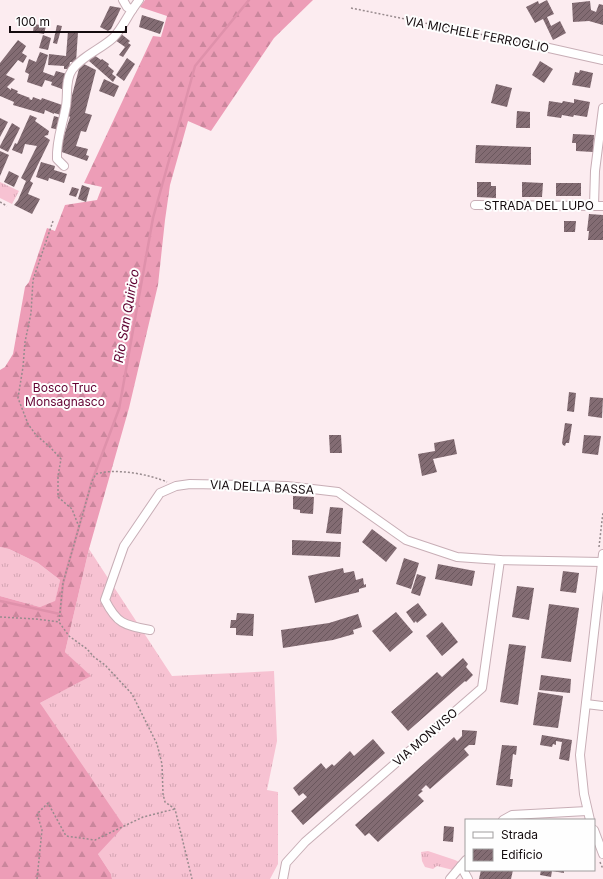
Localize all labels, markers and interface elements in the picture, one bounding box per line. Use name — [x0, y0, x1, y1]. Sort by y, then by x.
scale bar — [10, 8, 126, 34]
street label: VIA MICHELE FERROGLIO — [404, 13, 550, 55]
text: 100 m — [16, 14, 50, 29]
street label: STRADA DEL LUPO — [484, 198, 594, 213]
water label: Rio San Quirico — [110, 268, 142, 364]
park label: Bosco Truc Monsagnasco — [25, 380, 105, 409]
street label: VIA DELLA BASSA — [210, 477, 314, 497]
street label: VIA MONVISO — [390, 705, 460, 769]
legend — [465, 819, 595, 871]
text: Strada — [501, 827, 538, 842]
text: Edificio — [501, 847, 543, 862]

